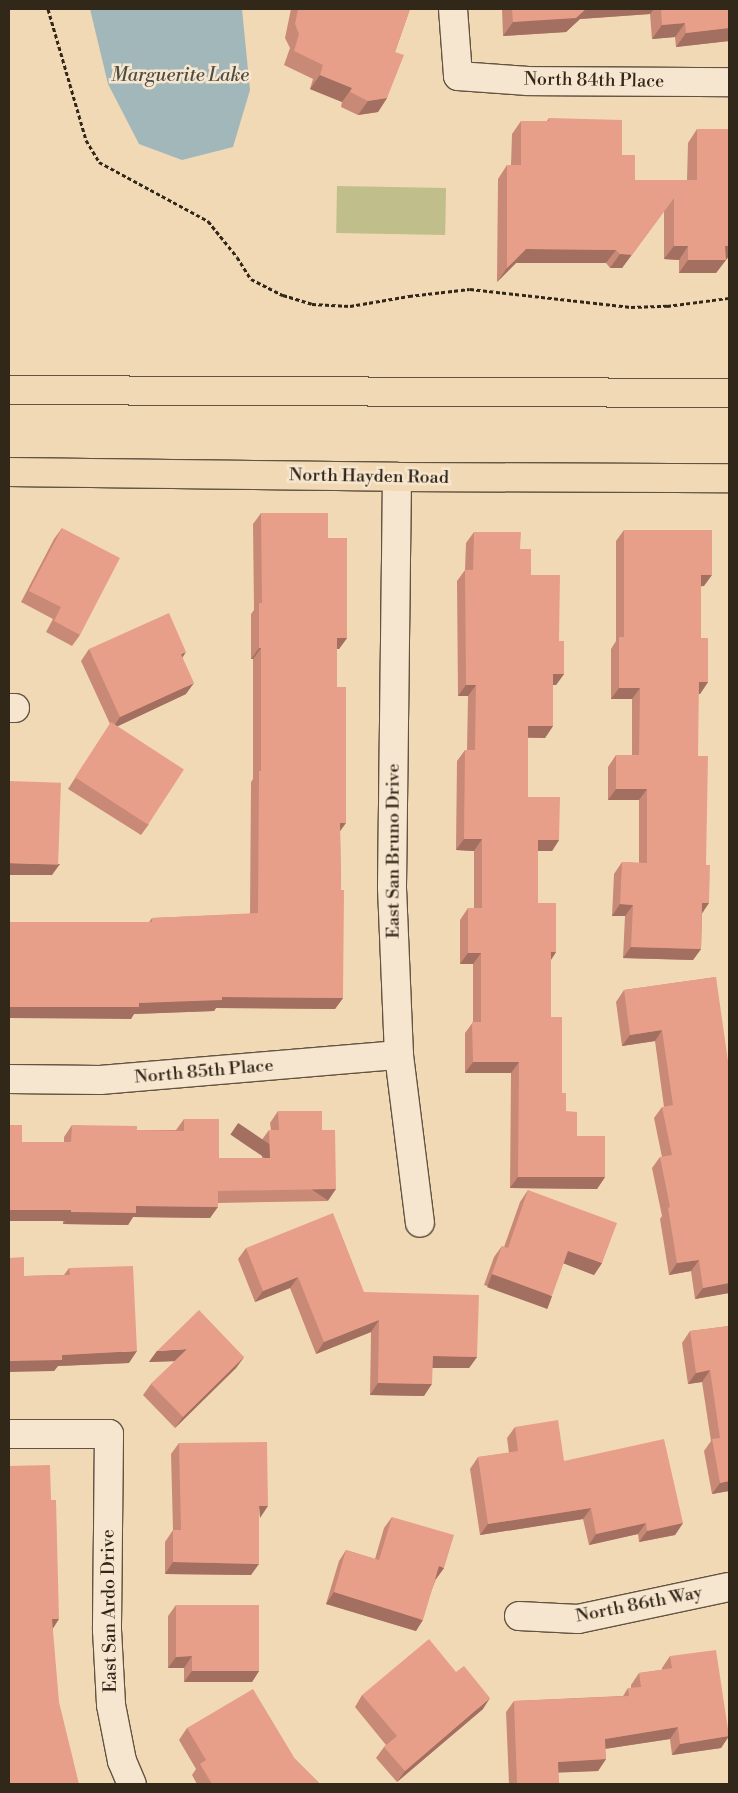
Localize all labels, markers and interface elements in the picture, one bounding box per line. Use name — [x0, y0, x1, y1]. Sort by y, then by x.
water label: Marguerite Lake — [111, 65, 249, 87]
street label: North 84th Place — [524, 69, 664, 93]
street label: North Hayden Road — [289, 465, 449, 489]
street label: East San Bruno Drive — [383, 763, 405, 939]
street label: North 85th Place — [134, 1055, 274, 1089]
street label: East San Ardo Drive — [98, 1529, 122, 1693]
street label: North 86th Way — [574, 1582, 704, 1628]

